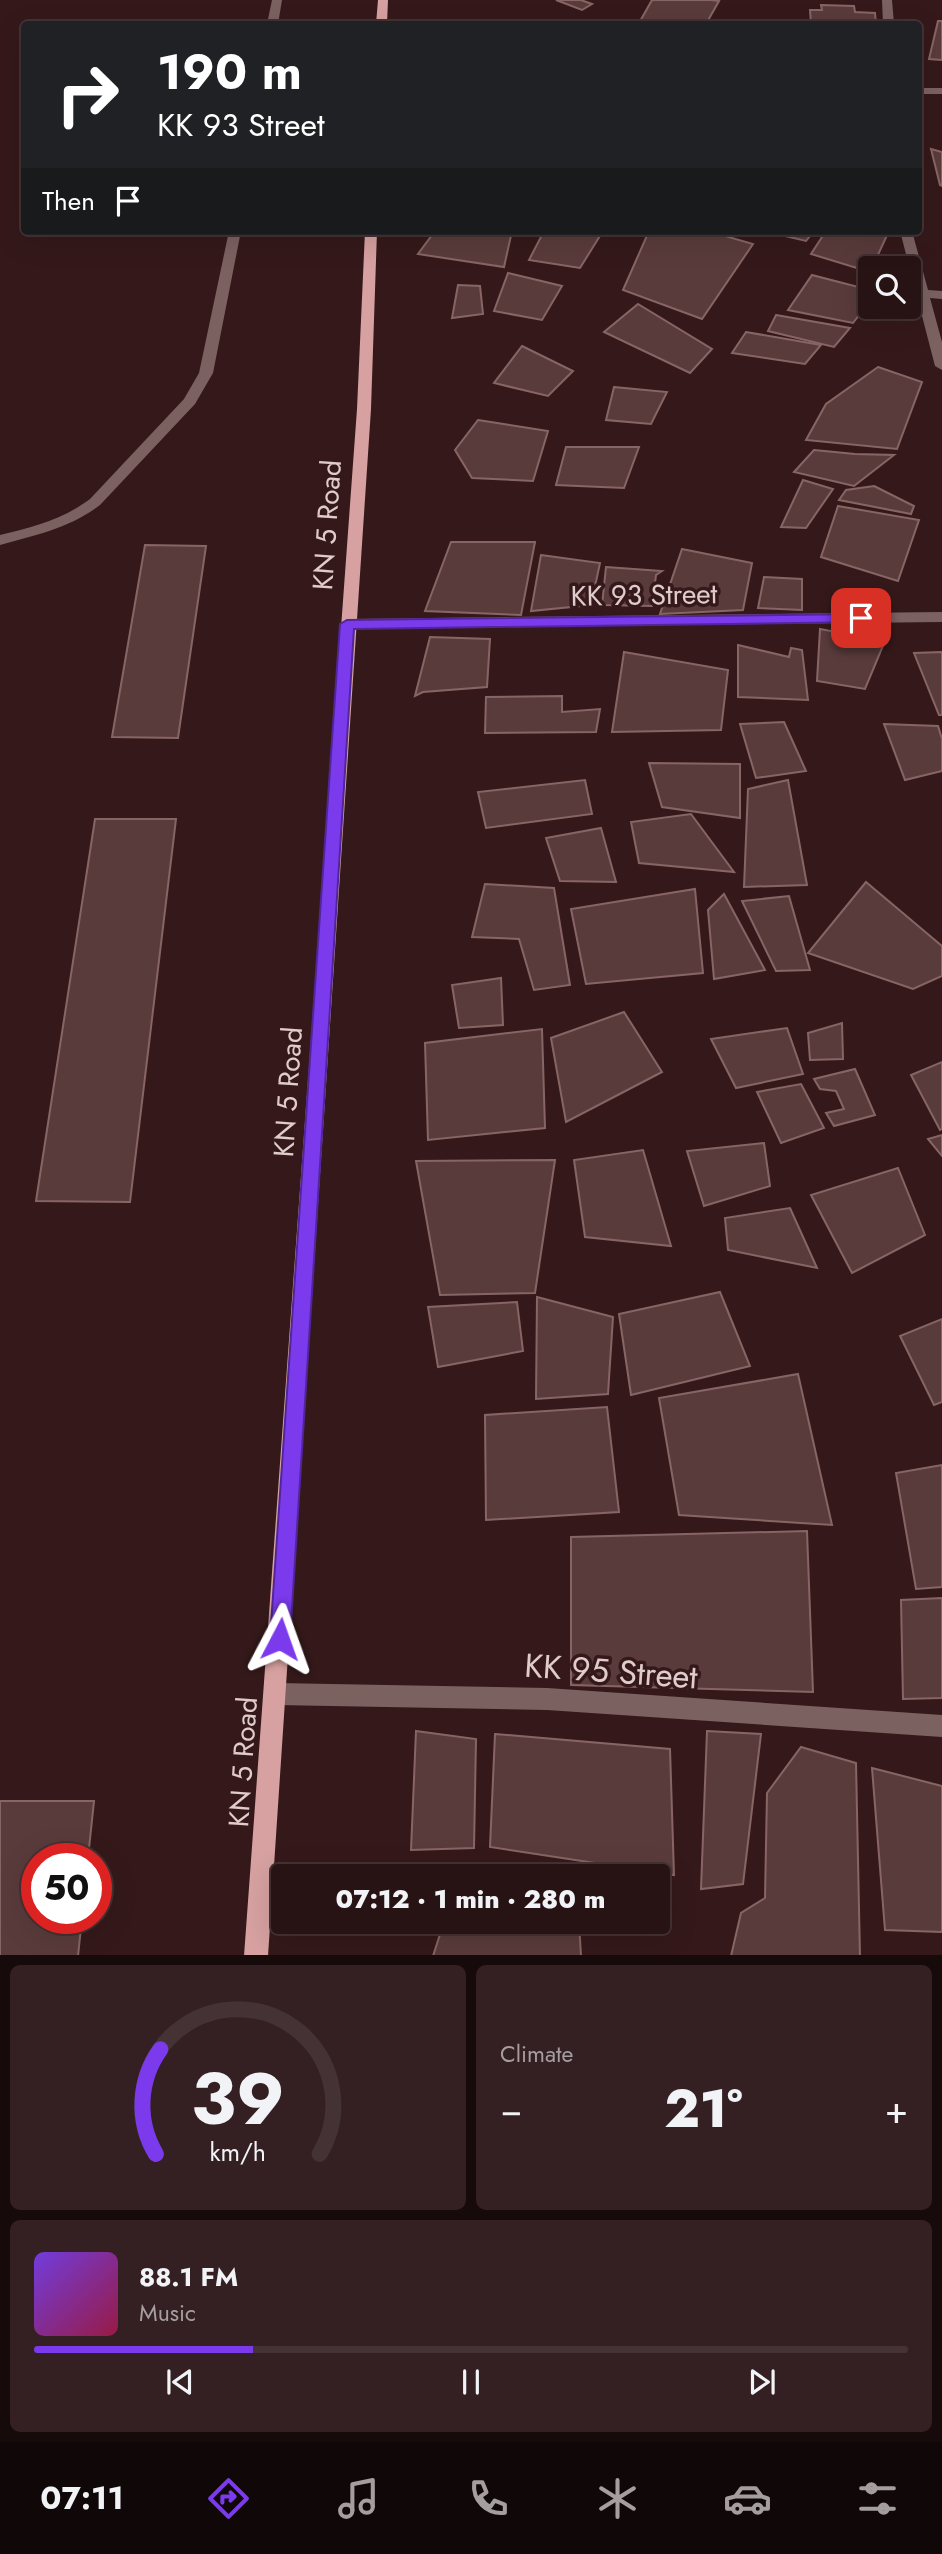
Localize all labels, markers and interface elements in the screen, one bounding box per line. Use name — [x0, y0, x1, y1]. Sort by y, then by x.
text: 190 m — [157, 37, 302, 107]
icon: right — [42, 49, 133, 140]
text: KK 93 Street — [157, 102, 325, 148]
text: Then — [42, 182, 95, 220]
icon: arrive — [109, 182, 147, 220]
map controls — [858, 256, 921, 319]
button: search — [858, 256, 921, 319]
street label: KN 5 Road — [302, 458, 352, 592]
street label: KK 93 Street — [570, 573, 718, 617]
pin — [831, 588, 891, 648]
icon: arrive — [842, 599, 880, 637]
street label: KN 5 Road — [263, 1025, 313, 1159]
position arrow — [243, 1602, 317, 1676]
street label: KK 95 Street — [523, 1642, 699, 1700]
street label: KN 5 Road — [218, 1695, 268, 1829]
speed limit sign: 50 — [21, 1843, 112, 1934]
text: 07:12 · 1 min · 280 m — [336, 1880, 605, 1918]
text: Climate — [500, 2037, 573, 2071]
text: 39 — [191, 2046, 285, 2151]
text: 21° — [664, 2071, 743, 2147]
text: − — [500, 2082, 522, 2137]
text: + — [885, 2082, 908, 2137]
text: km/h — [210, 2133, 266, 2169]
text: 88.1 FM — [139, 2258, 238, 2296]
text: Music — [139, 2296, 196, 2330]
icon: previous — [161, 2363, 199, 2401]
icon: pause — [452, 2363, 490, 2401]
icon: next — [743, 2363, 781, 2401]
icon: directions — [204, 2474, 253, 2523]
icon: music — [334, 2474, 383, 2523]
icon: phone — [464, 2474, 513, 2523]
icon: climate — [593, 2474, 642, 2523]
icon: car — [723, 2474, 772, 2523]
icon: filters — [853, 2474, 902, 2523]
text: 07:11 — [40, 2475, 124, 2521]

